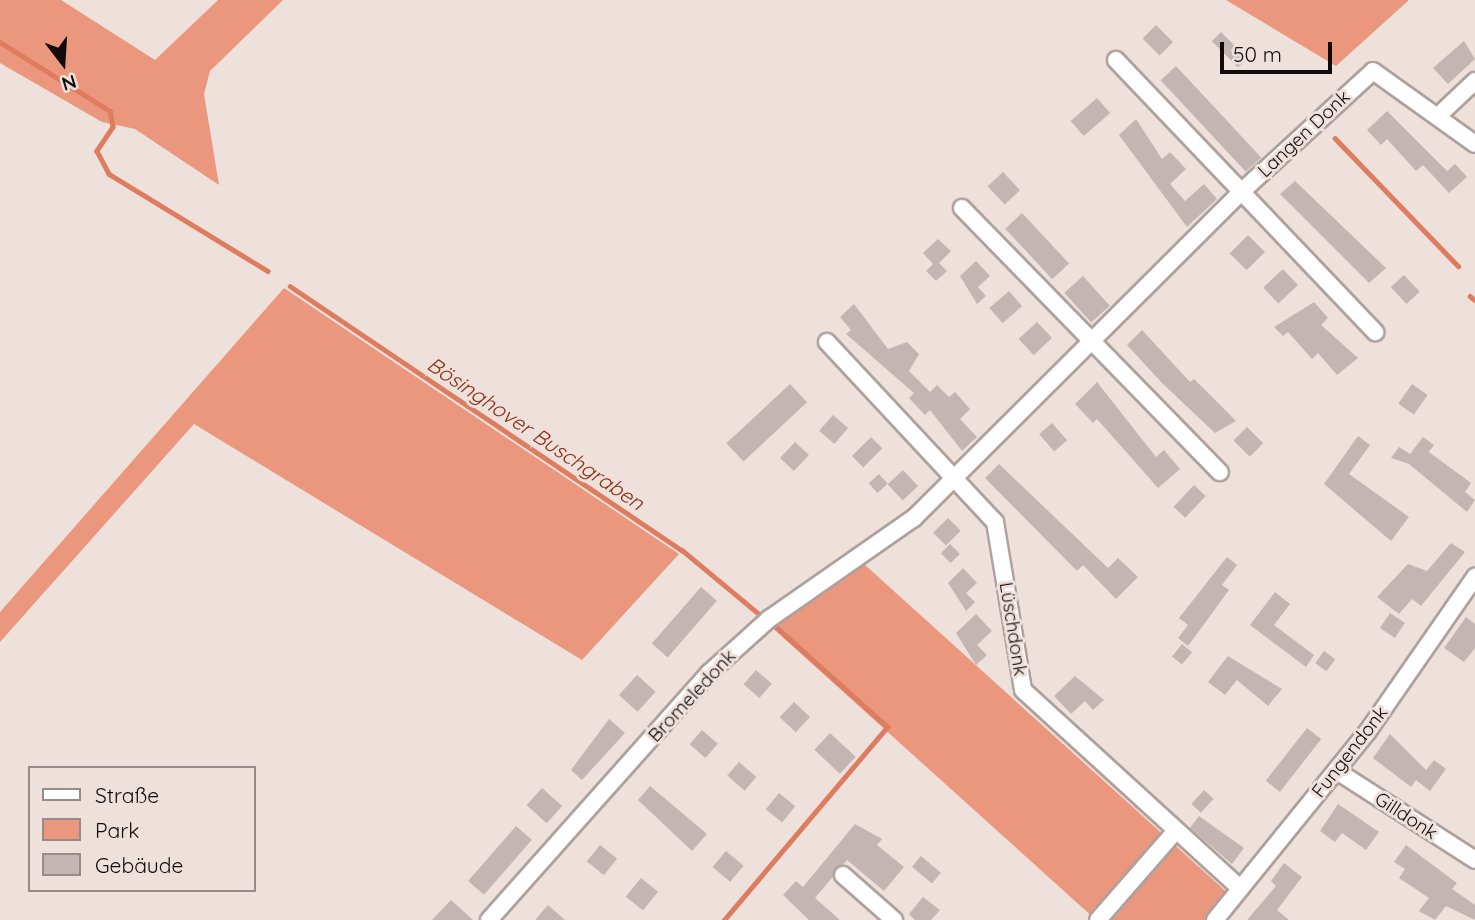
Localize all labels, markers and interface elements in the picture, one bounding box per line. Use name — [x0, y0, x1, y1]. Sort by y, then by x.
north arrow — [28, 28, 98, 98]
scale bar — [1223, 28, 1335, 72]
text: 50 m — [1233, 41, 1282, 67]
text: N — [59, 70, 79, 97]
street label: Langen Donk — [1253, 86, 1355, 182]
water label: Bösinghover Buschgraben — [423, 351, 649, 515]
street label: Lüschdonk — [994, 580, 1032, 678]
street label: Bromeledonk — [643, 645, 741, 747]
street label: Fungendonk — [1307, 702, 1393, 802]
legend — [28, 766, 256, 892]
text: Straße — [95, 782, 159, 808]
street label: Gilldonk — [1370, 787, 1442, 845]
text: Park — [95, 817, 139, 843]
text: Gebäude — [95, 852, 183, 878]

